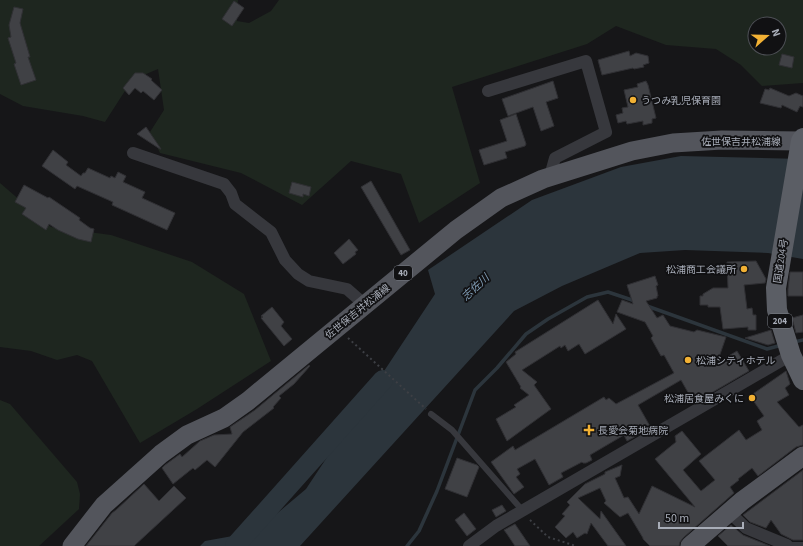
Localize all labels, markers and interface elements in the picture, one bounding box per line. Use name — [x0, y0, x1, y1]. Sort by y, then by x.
north arrow — [747, 16, 787, 56]
text: N — [768, 27, 784, 39]
place label: うつみ乳児保育園 — [641, 94, 721, 108]
marker: うつみ乳児保育園 — [628, 95, 638, 105]
street label: 佐世保吉井松浦線 — [701, 135, 781, 149]
street label: 国道204号 — [771, 238, 791, 284]
place label: 松浦商工会議所 — [666, 263, 736, 277]
marker: 松浦商工会議所 — [739, 264, 749, 274]
road number: 40 — [394, 266, 412, 280]
water label: 志佐川 — [458, 270, 493, 304]
street label: 佐世保吉井松浦線 — [322, 281, 393, 342]
road number: 204 — [768, 314, 792, 328]
place label: 松浦シティホテル — [696, 354, 775, 368]
marker: 松浦シティホテル — [683, 355, 693, 365]
place label: 松浦居食屋みくに — [664, 392, 744, 406]
marker: 松浦居食屋みくに — [747, 393, 757, 403]
marker: 長愛会菊地病院 — [583, 424, 595, 436]
place label: 長愛会菊地病院 — [598, 424, 668, 438]
scale bar — [659, 504, 743, 530]
text: 50 m — [665, 510, 689, 527]

